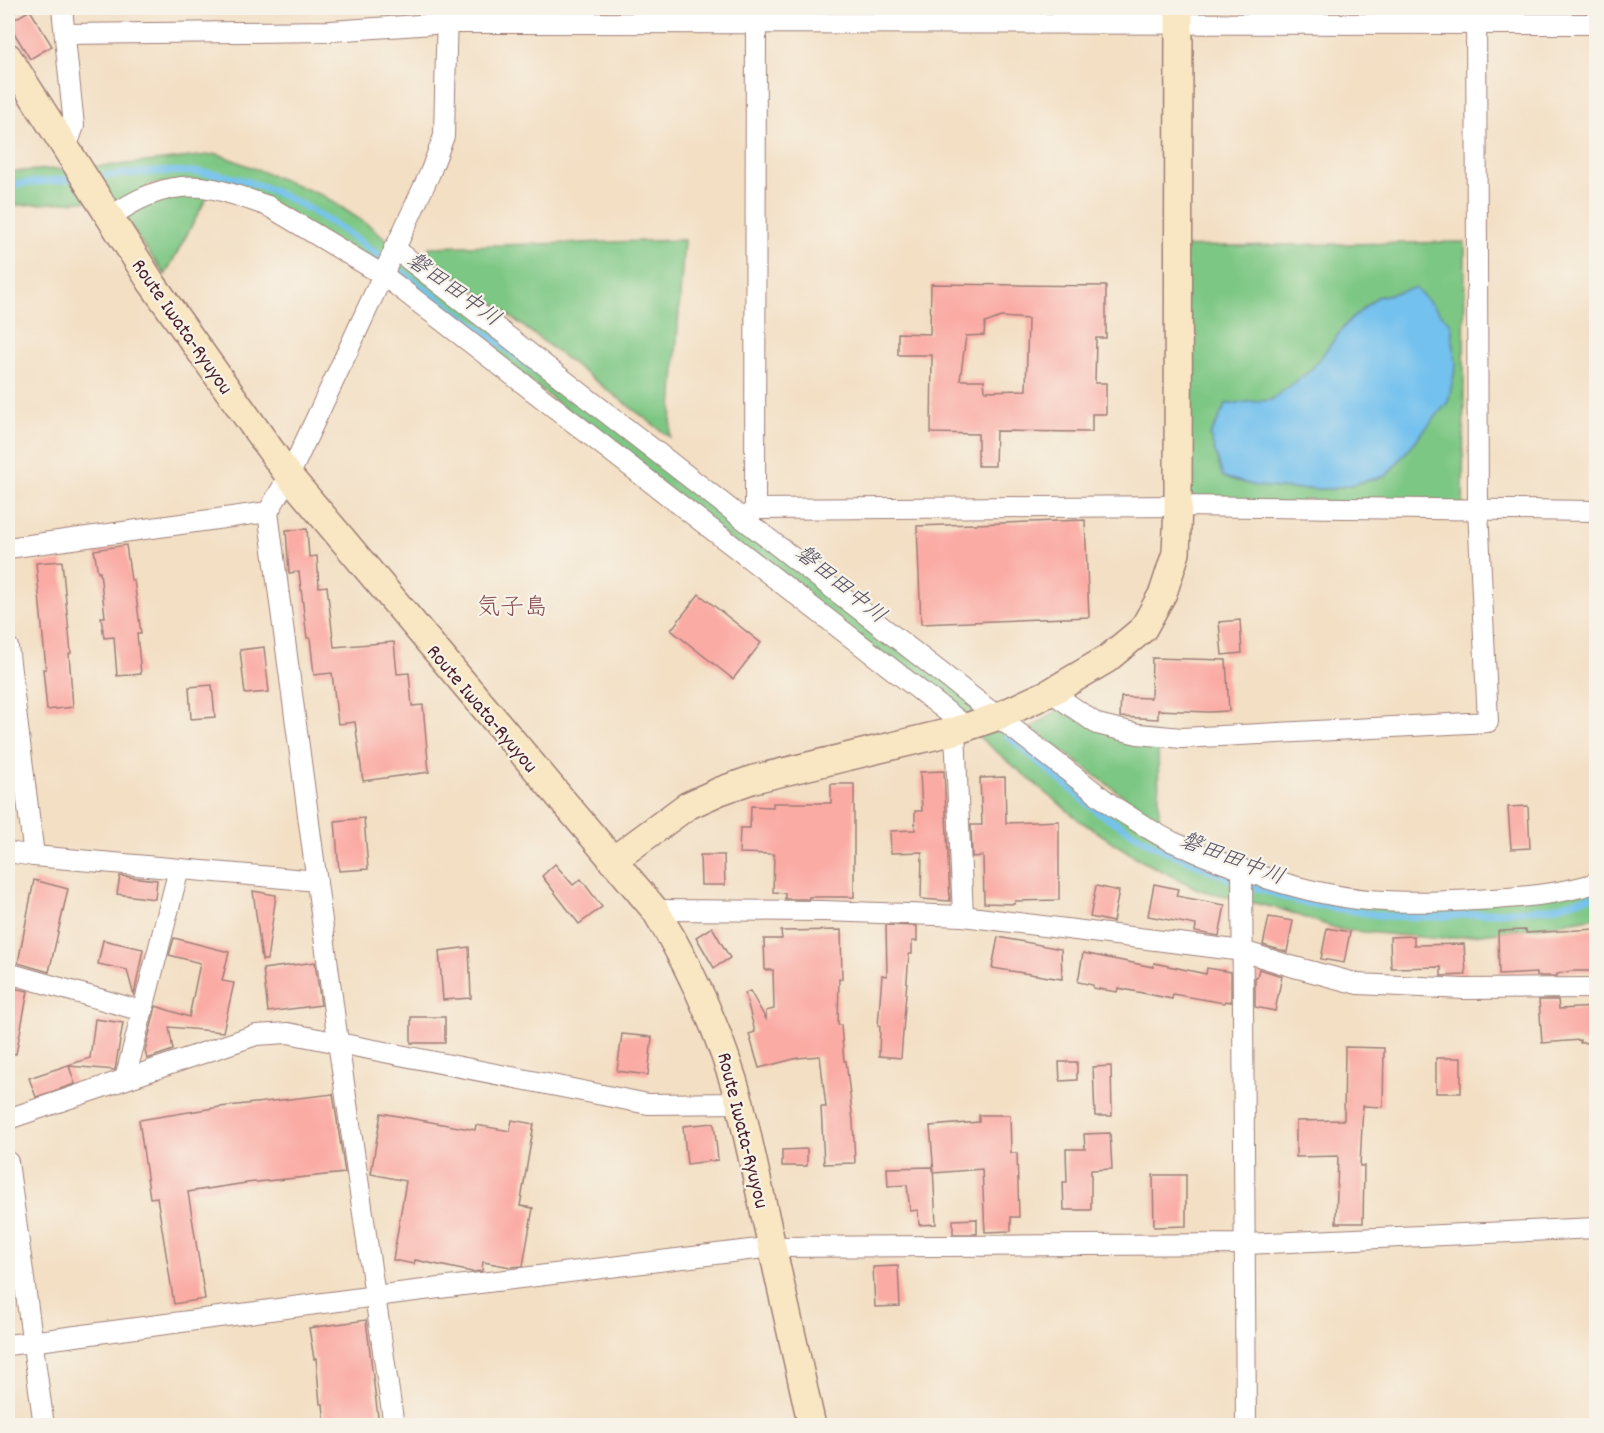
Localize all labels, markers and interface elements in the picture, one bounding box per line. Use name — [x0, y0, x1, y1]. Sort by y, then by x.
water label: 磐田田中川 — [399, 246, 507, 336]
street label: Route Iwata-Ryuyou — [122, 254, 239, 402]
water label: 磐田田中川 — [787, 539, 892, 632]
district label: 気子島 — [476, 592, 548, 626]
street label: Route Iwata-Ryuyou — [418, 639, 544, 781]
water label: 磐田田中川 — [1175, 826, 1289, 894]
street label: Route Iwata-Ryuyou — [707, 1050, 775, 1212]

